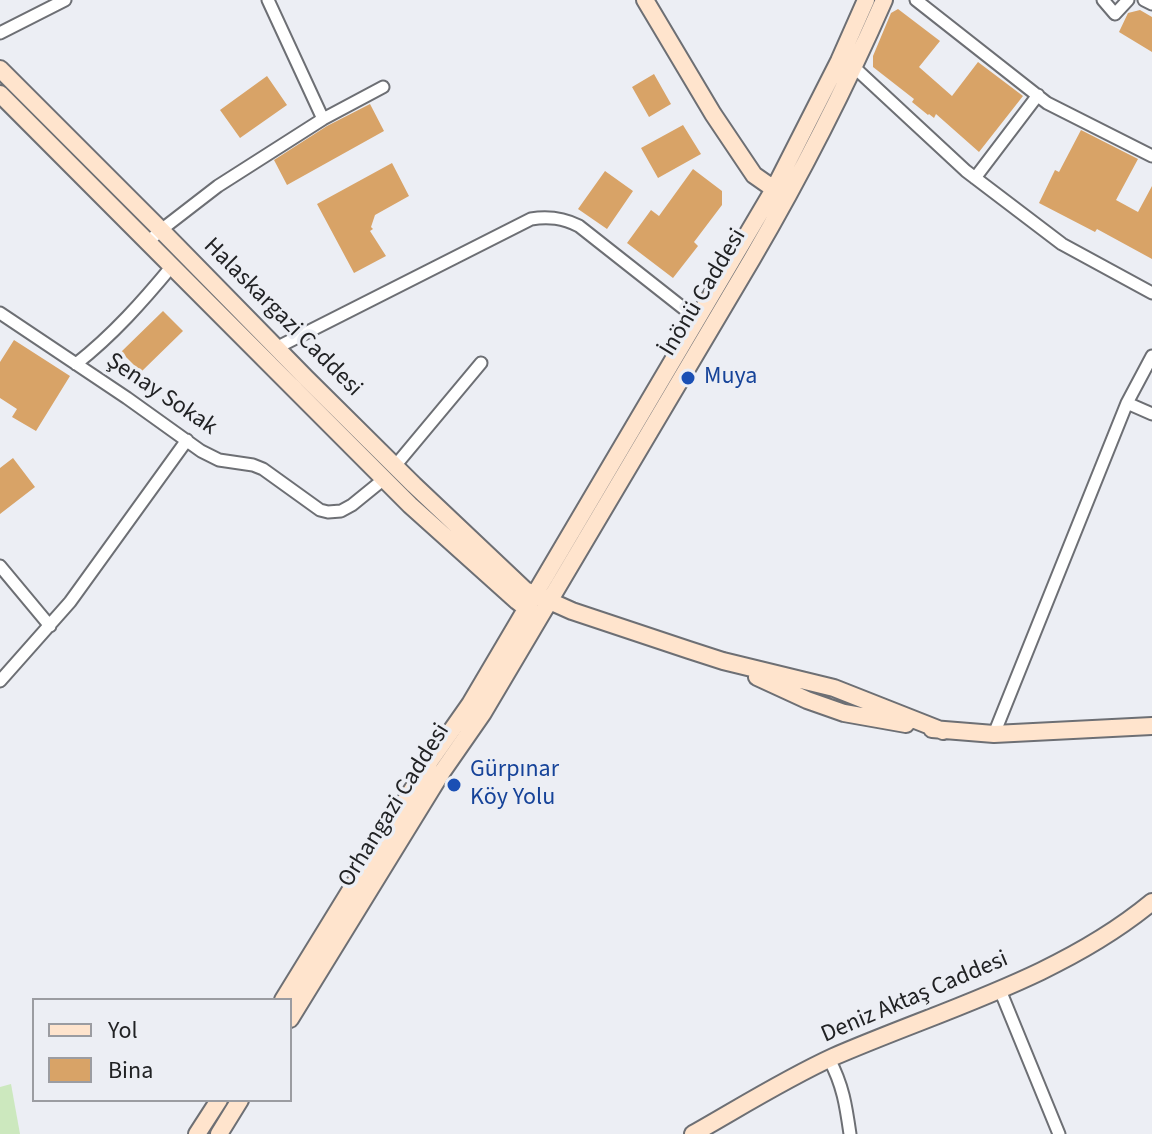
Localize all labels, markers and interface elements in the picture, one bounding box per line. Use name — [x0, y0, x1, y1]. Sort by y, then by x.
street label: İnönü Caddesi — [655, 224, 753, 362]
street label: Halaskargazi Caddesi — [197, 233, 367, 403]
street label: Şenay Sokak — [100, 347, 222, 443]
place label: Muya — [704, 364, 757, 392]
marker: Muya — [679, 369, 697, 387]
street label: Orhangazi Caddesi — [333, 719, 457, 893]
place label: Gürpınar Köy Yolu — [470, 757, 559, 813]
marker: Gürpınar Köy Yolu — [445, 776, 463, 794]
street label: Deniz Aktaş Caddesi — [817, 946, 1013, 1050]
legend — [32, 998, 292, 1102]
text: Yol — [108, 1013, 138, 1048]
text: Bina — [108, 1053, 153, 1088]

